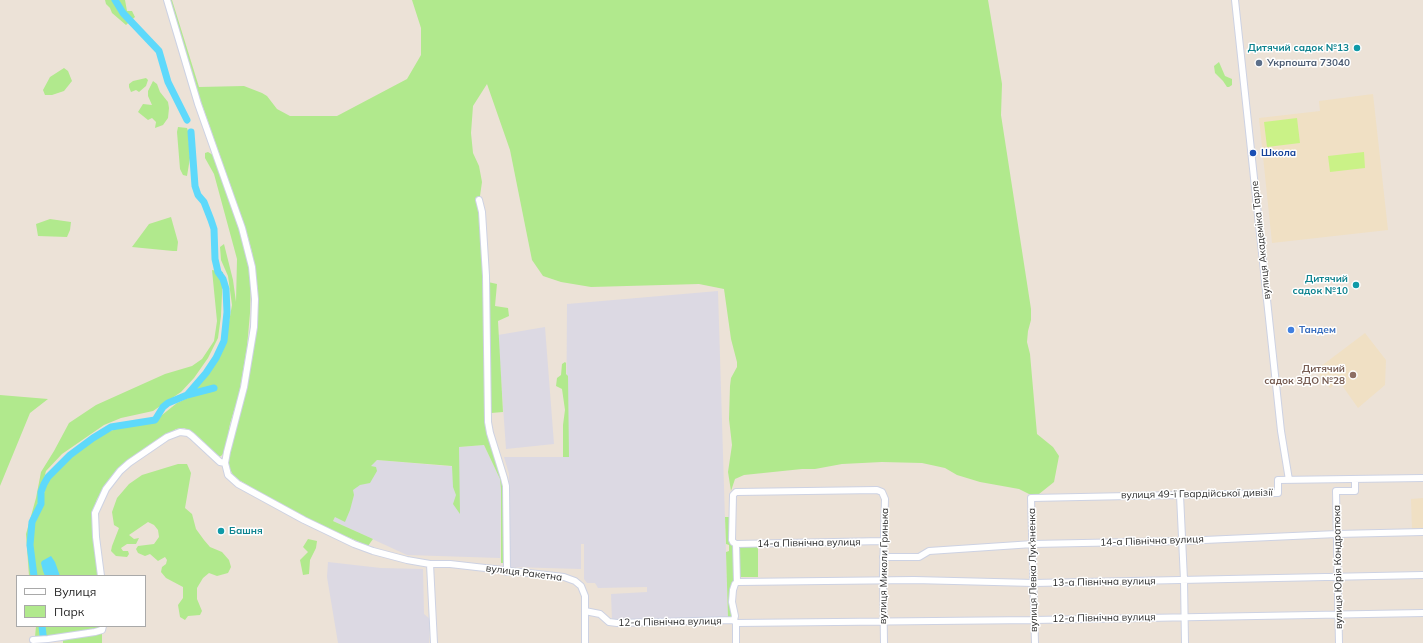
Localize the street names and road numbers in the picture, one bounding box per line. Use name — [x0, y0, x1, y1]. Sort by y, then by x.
street label: вулиця Академіка Тарле — [1249, 180, 1273, 300]
street label: вулиця 49-ї Гвардійської дивізії — [1121, 487, 1273, 501]
street label: вулиця Юрія Кондратюка — [1331, 505, 1345, 629]
street label: вулиця Миколи Гринька — [877, 508, 891, 624]
street label: вулиця Левка Лук'яненка — [1026, 508, 1040, 632]
street label: 14-а Північна вулиця — [1100, 533, 1204, 549]
street label: 14-а Північна вулиця — [757, 536, 861, 550]
street label: вулиця Ракетна — [485, 562, 563, 584]
street label: 13-а Північна вулиця — [1052, 575, 1156, 589]
street label: 12-а Північна вулиця — [1052, 611, 1156, 625]
street label: 12-а Північна вулиця — [618, 615, 722, 629]

